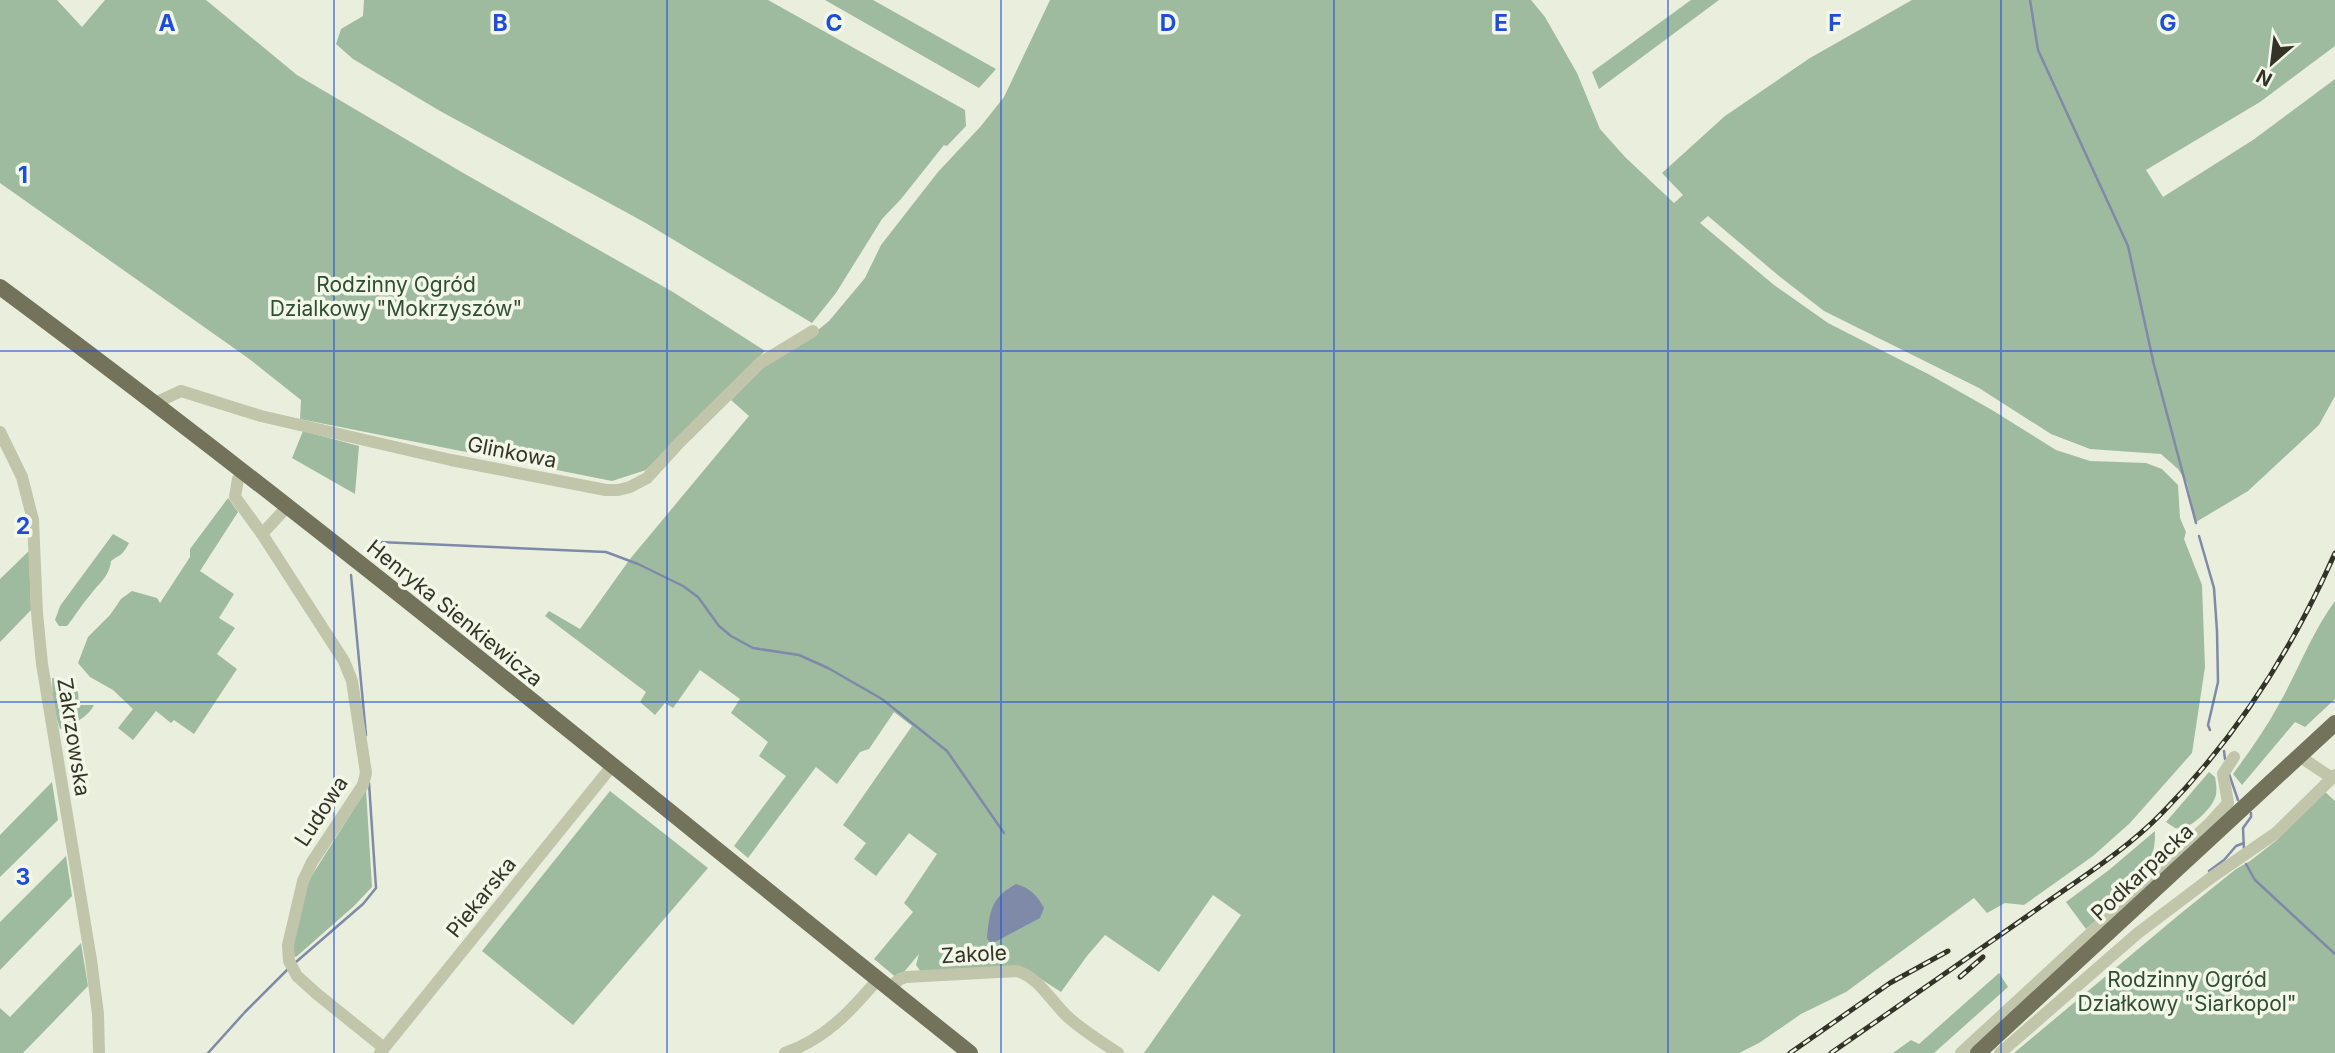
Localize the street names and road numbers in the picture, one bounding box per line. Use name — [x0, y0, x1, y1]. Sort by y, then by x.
street label: Glinkowa — [465, 431, 559, 473]
street label: Henryka Sienkiewicza — [362, 534, 548, 692]
street label: Zakrzowska — [52, 676, 96, 798]
street label: Ludowa — [289, 771, 353, 851]
street label: Podkarpacka — [2086, 818, 2198, 926]
street label: Piekarska — [441, 852, 521, 942]
street label: Zakole — [940, 940, 1008, 968]

